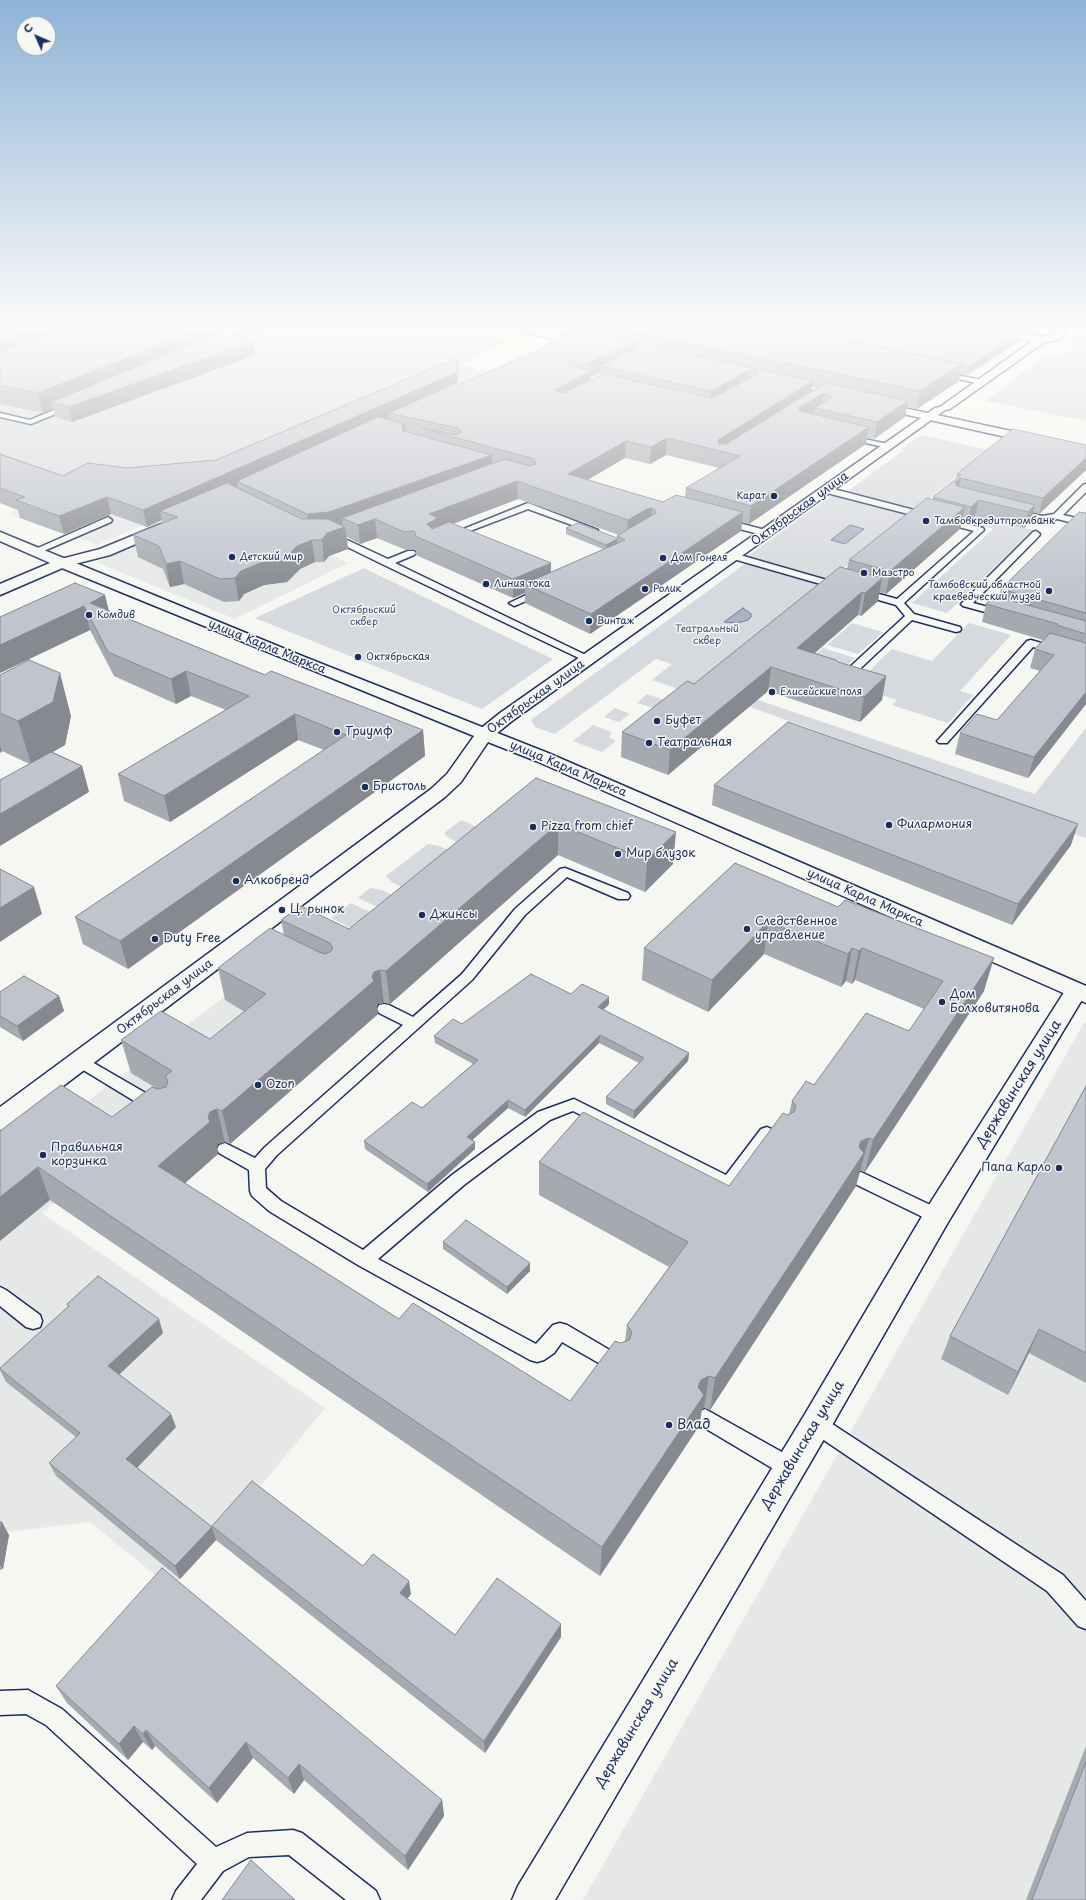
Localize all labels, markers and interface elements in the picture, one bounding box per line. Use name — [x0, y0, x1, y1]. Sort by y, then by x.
north arrow — [16, 16, 56, 56]
text: С — [19, 19, 37, 37]
street label: Октябрьская улица — [749, 469, 851, 549]
place label: Карат — [737, 490, 766, 502]
marker: Карат — [769, 491, 779, 501]
place label: Тамбовкредитпромбанк — [934, 515, 1055, 527]
marker: Тамбовкредитпромбанк — [921, 516, 931, 526]
place label: Детский мир — [240, 551, 303, 563]
marker: Детский мир — [227, 552, 237, 562]
place label: Дом Гонеля — [671, 552, 727, 564]
marker: Дом Гонеля — [658, 553, 668, 563]
place label: Маэстро — [872, 567, 914, 579]
marker: Маэстро — [859, 568, 869, 578]
place label: Линия тока — [494, 578, 550, 590]
marker: Линия тока — [481, 579, 491, 589]
place label: Тамбовский областной краеведческий музей — [928, 579, 1041, 602]
place label: Ролик — [653, 583, 682, 595]
marker: Ролик — [640, 584, 650, 594]
marker: Тамбовский областной краеведческий музей — [1044, 586, 1054, 596]
park label: Октябрьский сквер — [332, 604, 396, 628]
place label: Комдив — [97, 609, 135, 621]
marker: Комдив — [84, 610, 94, 620]
place label: Винтаж — [597, 615, 634, 627]
marker: Винтаж — [584, 616, 594, 626]
street label: улица Карла Маркса — [206, 617, 328, 677]
park label: Театральный сквер — [675, 623, 739, 646]
place label: Октябрьская — [366, 651, 430, 663]
marker: Октябрьская — [353, 652, 363, 662]
street label: Октябрьская улица — [485, 657, 587, 737]
place label: Елисейские поля — [780, 686, 862, 698]
marker: Елисейские поля — [767, 687, 777, 697]
place label: Буфет — [665, 714, 701, 728]
marker: Буфет — [652, 716, 662, 726]
place label: Триумф — [345, 725, 393, 739]
marker: Триумф — [332, 727, 342, 737]
place label: Театральная — [657, 736, 732, 750]
street label: улица Карла Маркса — [507, 738, 629, 800]
marker: Театральная — [644, 738, 654, 748]
place label: Бристоль — [373, 780, 426, 794]
marker: Бристоль — [360, 782, 370, 792]
place label: Филармония — [897, 818, 972, 832]
place label: Pizza from chief — [541, 820, 633, 834]
marker: Филармония — [884, 820, 894, 830]
marker: Pizza from chief — [528, 822, 538, 832]
place label: Мир блузок — [626, 847, 695, 861]
marker: Мир блузок — [613, 849, 623, 859]
street label: улица Карла Маркса — [805, 866, 925, 930]
place label: Алкобренд — [244, 874, 309, 888]
marker: Алкобренд — [231, 876, 241, 886]
place label: Ц. рынок — [290, 903, 344, 917]
marker: Ц. рынок — [277, 905, 287, 915]
place label: Джинсы — [430, 908, 478, 922]
marker: Джинсы — [417, 910, 427, 920]
place label: Следственное управление — [755, 915, 838, 943]
marker: Следственное управление — [742, 924, 752, 934]
place label: Duty Free — [163, 932, 221, 946]
marker: Duty Free — [150, 934, 160, 944]
street label: Октябрьская улица — [114, 956, 216, 1038]
place label: Дом Болховитянова — [950, 988, 1039, 1016]
marker: Дом Болховитянова — [937, 997, 947, 1007]
street label: Державинская улица — [973, 1017, 1065, 1151]
place label: Ozon — [266, 1078, 295, 1092]
marker: Ozon — [253, 1080, 263, 1090]
place label: Правильная корзинка — [51, 1141, 123, 1169]
marker: Правильная корзинка — [38, 1150, 48, 1160]
place label: Папа Карло — [981, 1161, 1051, 1175]
marker: Папа Карло — [1054, 1163, 1064, 1173]
street label: Державинская улица — [758, 1378, 848, 1512]
place label: Влад — [677, 1417, 710, 1433]
marker: Влад — [664, 1420, 674, 1430]
street label: Державинская улица — [592, 1656, 682, 1790]

